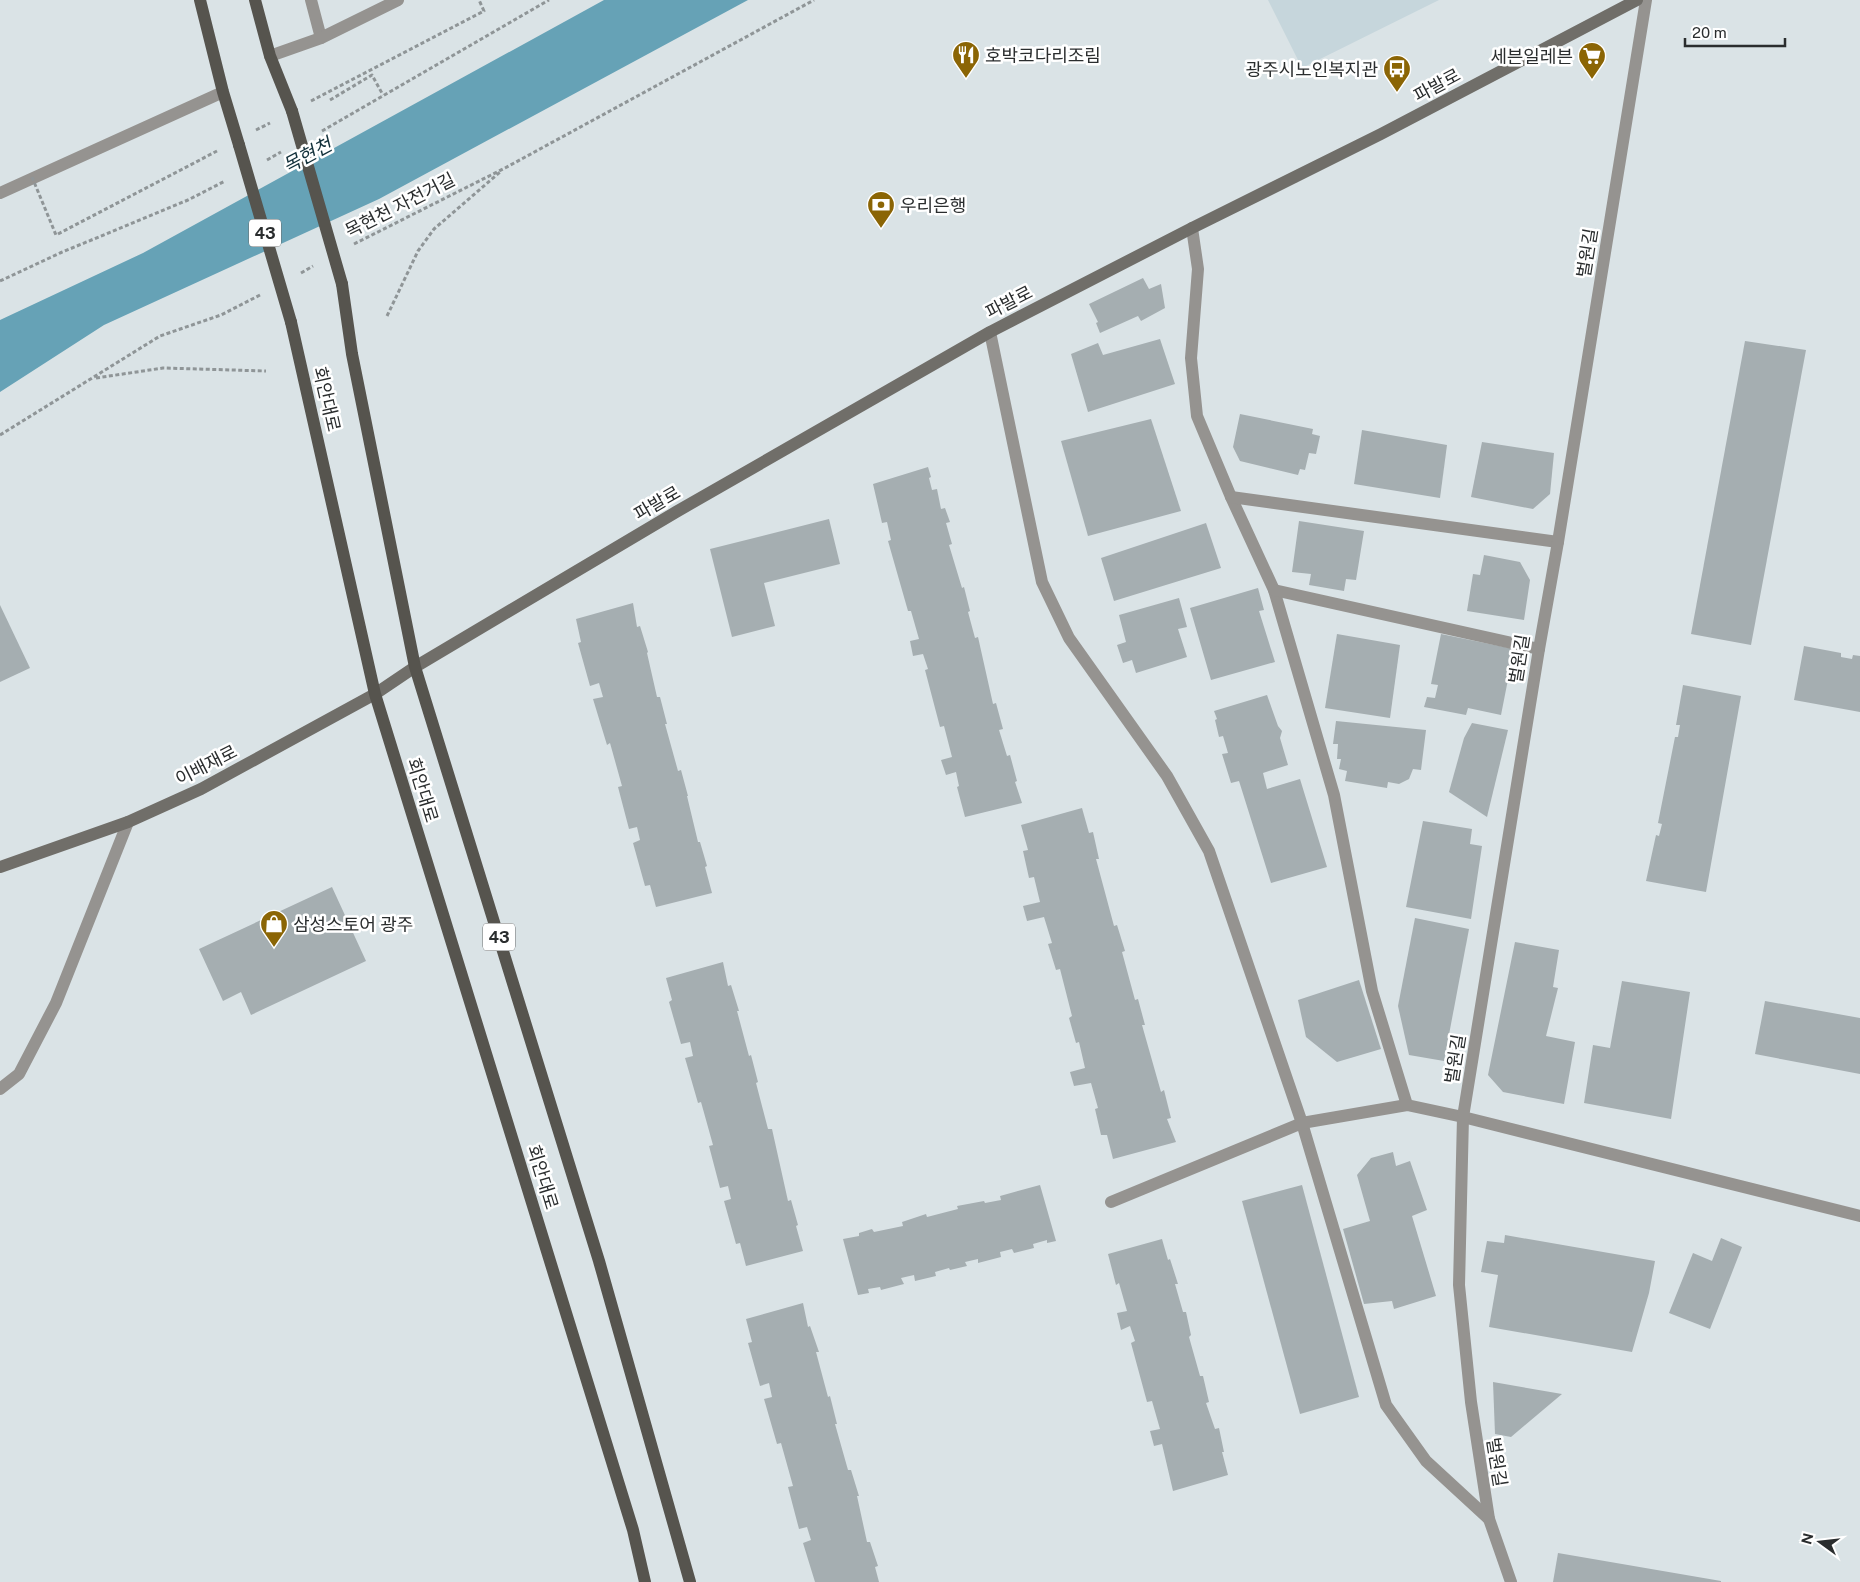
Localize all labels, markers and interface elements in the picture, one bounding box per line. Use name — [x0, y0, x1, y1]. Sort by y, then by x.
scale bar — [1685, 15, 1785, 47]
text: 20 m — [1692, 24, 1727, 41]
restaurant icon: 호박코다리조림 — [951, 40, 981, 79]
supermarket icon: 세븐일레븐 — [1577, 41, 1607, 80]
place label: 호박코다리조림 — [985, 45, 1101, 66]
place label: 세븐일레븐 — [1490, 46, 1573, 67]
bus stop icon: 광주시노인복지관 — [1382, 54, 1412, 93]
place label: 광주시노인복지관 — [1246, 59, 1378, 80]
street label: 파발로 — [1410, 64, 1464, 106]
water label: 목현천 — [279, 132, 337, 177]
street label: 목현천 자전거길 — [342, 168, 458, 242]
bank icon: 우리은행 — [866, 190, 896, 229]
place label: 우리은행 — [900, 195, 966, 216]
road number: 43 — [249, 220, 281, 247]
street label: 벌원길 — [1573, 227, 1601, 279]
street label: 파발로 — [982, 281, 1036, 323]
street label: 회안대로 — [309, 364, 345, 434]
street label: 파발로 — [630, 481, 684, 525]
street label: 벌원길 — [1505, 633, 1533, 685]
street label: 이배재로 — [172, 741, 240, 789]
street label: 회안대로 — [403, 755, 443, 825]
shop icon: 삼성스토어 광주 — [259, 909, 289, 948]
place label: 삼성스토어 광주 — [293, 914, 413, 935]
road number: 43 — [483, 924, 515, 950]
street label: 벌원길 — [1441, 1033, 1469, 1085]
street label: 회안대로 — [523, 1142, 563, 1212]
street label: 벌원길 — [1483, 1436, 1511, 1488]
north arrow — [1795, 1517, 1845, 1567]
text: N — [1798, 1531, 1817, 1546]

